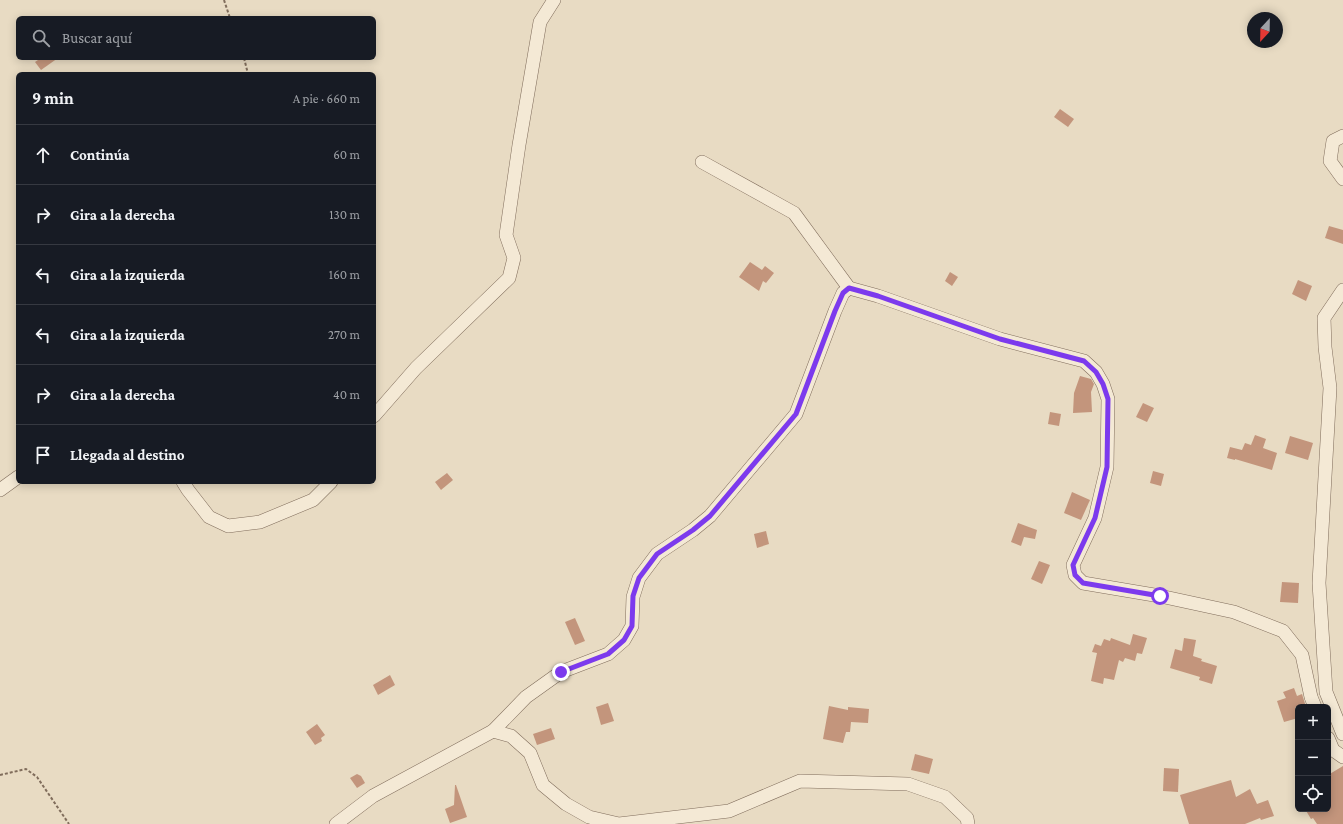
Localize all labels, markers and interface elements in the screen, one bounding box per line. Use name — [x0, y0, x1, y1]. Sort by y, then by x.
north arrow — [1247, 12, 1283, 48]
search box — [16, 16, 376, 60]
icon: search — [30, 27, 52, 49]
text: Buscar aquí — [62, 30, 132, 46]
text: 9 min — [32, 89, 74, 108]
text: A pie · 660 m — [293, 91, 360, 106]
icon: ahead — [32, 144, 54, 166]
text: Continúa — [70, 147, 130, 163]
text: 60 m — [333, 147, 360, 162]
icon: right — [32, 204, 54, 226]
text: Gira a la derecha — [70, 207, 175, 223]
text: 130 m — [329, 207, 360, 222]
icon: left — [32, 264, 54, 286]
text: Gira a la izquierda — [70, 267, 185, 283]
text: 160 m — [329, 267, 360, 282]
icon: left — [32, 324, 54, 346]
text: Gira a la izquierda — [70, 327, 185, 343]
text: 270 m — [328, 327, 360, 342]
icon: right — [32, 384, 54, 406]
text: Gira a la derecha — [70, 387, 175, 403]
text: 40 m — [333, 387, 360, 402]
icon: arrive — [32, 444, 54, 466]
text: Llegada al destino — [70, 447, 185, 463]
route start — [1151, 587, 1169, 605]
route end — [552, 663, 570, 681]
map controls — [1295, 704, 1331, 812]
button: + — [1295, 704, 1331, 740]
button: − — [1295, 740, 1331, 776]
button: locate — [1295, 776, 1331, 812]

